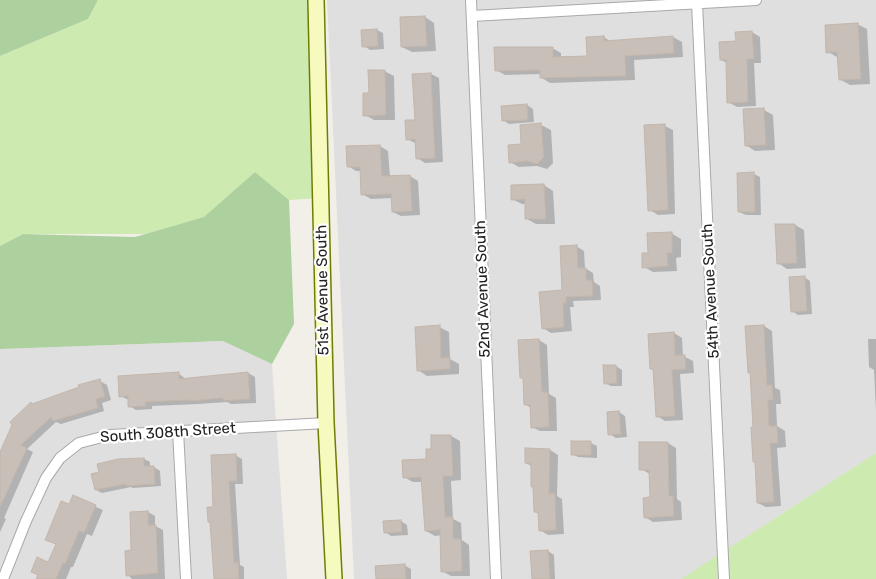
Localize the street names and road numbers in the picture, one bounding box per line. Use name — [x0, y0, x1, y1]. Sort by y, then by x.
street label: 52nd Avenue South — [472, 220, 494, 358]
street label: 54th Avenue South — [698, 223, 724, 359]
street label: 51st Avenue South — [313, 225, 333, 355]
street label: South 308th Street — [100, 419, 236, 447]

